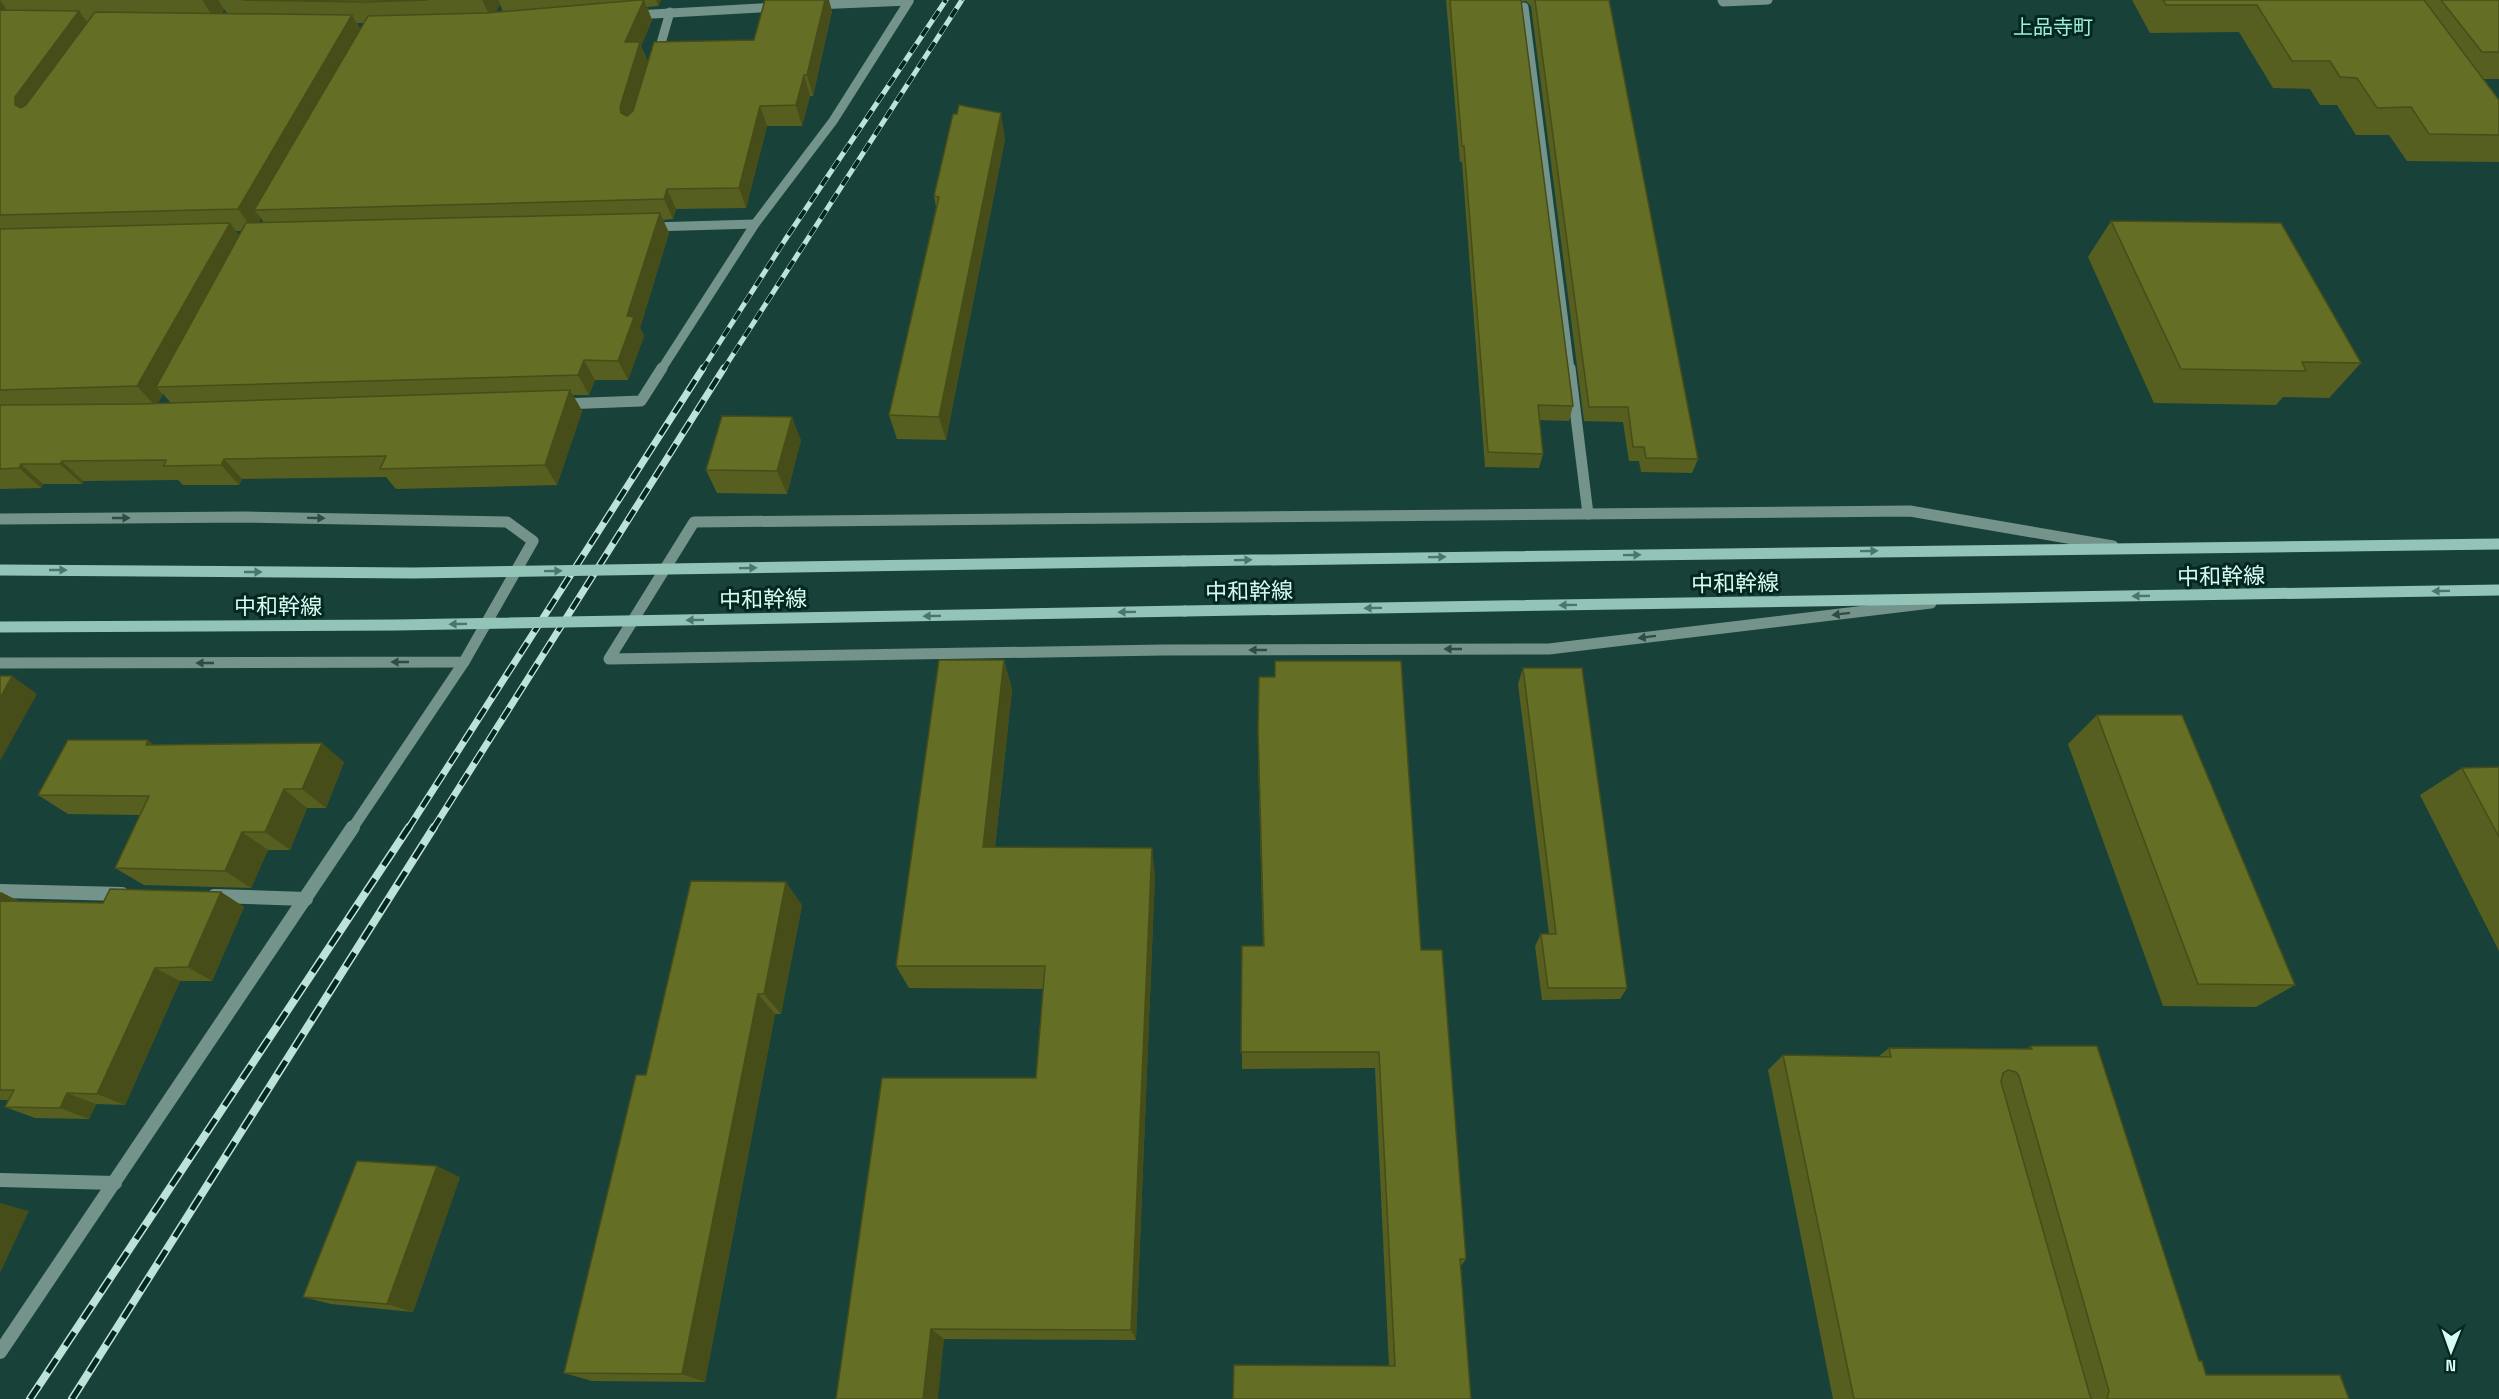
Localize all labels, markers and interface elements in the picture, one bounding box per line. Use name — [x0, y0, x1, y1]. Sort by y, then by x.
district label: 上品寺町 — [2013, 14, 2093, 40]
one-way arrow — [112, 513, 131, 523]
one-way arrow — [307, 513, 326, 523]
one-way arrow — [1860, 546, 1879, 556]
one-way arrow — [1623, 550, 1642, 559]
one-way arrow — [1428, 552, 1447, 562]
one-way arrow — [1233, 555, 1252, 565]
street label: 中和幹線 — [2177, 561, 2265, 591]
one-way arrow — [739, 563, 758, 572]
one-way arrow — [49, 565, 68, 575]
one-way arrow — [544, 566, 563, 575]
one-way arrow — [244, 567, 263, 576]
street label: 中和幹線 — [1691, 568, 1779, 598]
street label: 中和幹線 — [1205, 576, 1293, 606]
street label: 中和幹線 — [719, 584, 807, 614]
one-way arrow — [2431, 586, 2450, 596]
street label: 中和幹線 — [234, 592, 322, 620]
one-way arrow — [2131, 592, 2150, 601]
one-way arrow — [1558, 601, 1577, 610]
one-way arrow — [1363, 603, 1382, 613]
one-way arrow — [1117, 607, 1136, 617]
one-way arrow — [1831, 609, 1850, 619]
one-way arrow — [922, 611, 941, 620]
one-way arrow — [685, 615, 704, 625]
one-way arrow — [448, 619, 467, 629]
one-way arrow — [1638, 632, 1657, 642]
one-way arrow — [1444, 644, 1463, 654]
one-way arrow — [1249, 645, 1268, 655]
one-way arrow — [391, 657, 410, 667]
one-way arrow — [196, 658, 215, 668]
north arrow — [2421, 1321, 2481, 1381]
text: N — [2445, 1355, 2456, 1376]

